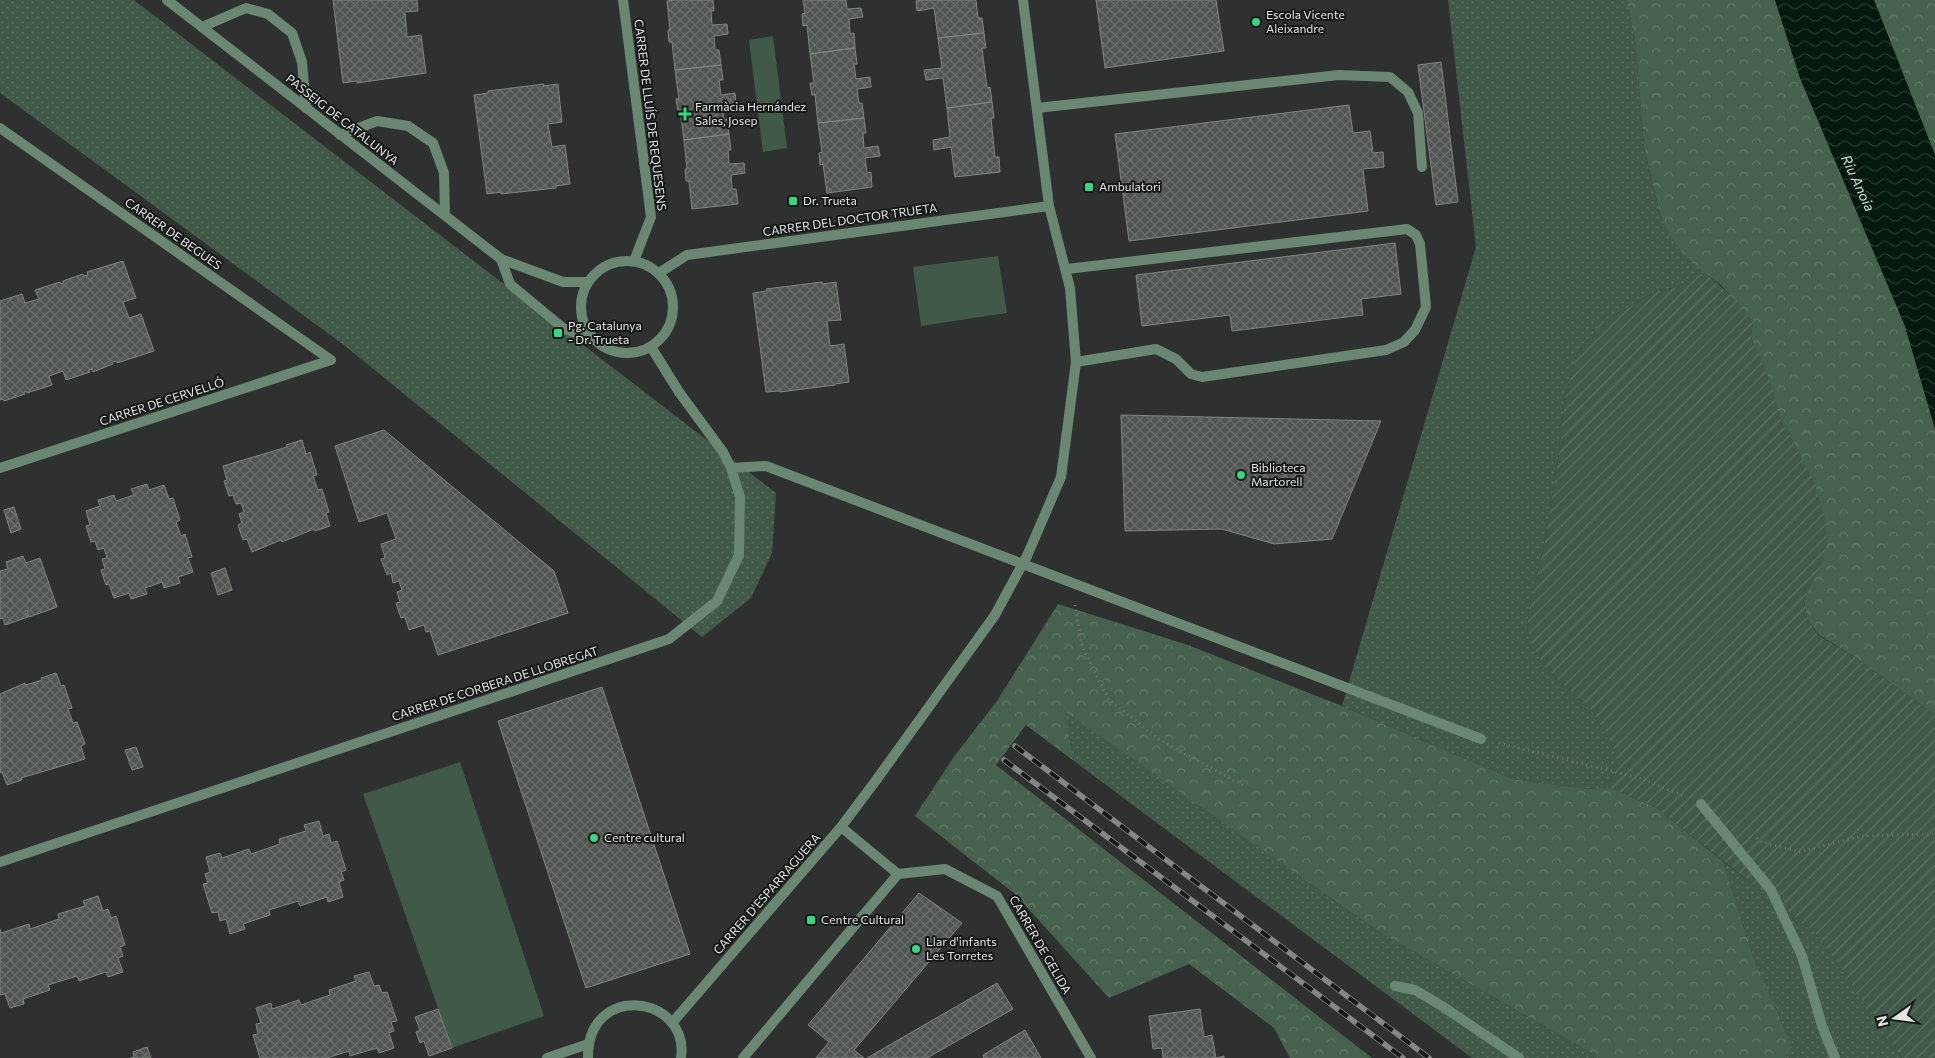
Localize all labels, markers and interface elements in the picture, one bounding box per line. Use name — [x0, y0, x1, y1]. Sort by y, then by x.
place label: Escola Vicente Aleixandre — [1266, 7, 1345, 35]
marker: Escola Vicente Aleixandre — [1250, 16, 1262, 28]
street label: CARRER DE LLUÍS DE REQUESENS — [632, 18, 670, 211]
street label: PASSEIG DE CATALUNYA — [284, 71, 402, 168]
place label: Farmàcia Hernández Sales, Josep — [695, 99, 806, 128]
marker: Farmàcia Hernández Sales, Josep — [679, 108, 691, 120]
water label: Riu Anoia — [1838, 152, 1879, 214]
place label: Ambulatori — [1099, 179, 1161, 193]
marker: Ambulatori — [1083, 181, 1095, 193]
place label: Dr. Trueta — [803, 193, 857, 207]
street label: CARRER DE BEGUES — [123, 194, 225, 272]
marker: Dr. Trueta — [787, 195, 799, 207]
street label: CARRER DEL DOCTOR TRUETA — [762, 200, 938, 238]
place label: Pg. Catalunya - Dr. Trueta — [568, 318, 642, 346]
marker: Pg. Catalunya - Dr. Trueta — [552, 327, 564, 339]
street label: CARRER DE CERVELLÓ — [98, 374, 226, 428]
place label: Biblioteca Martorell — [1251, 460, 1306, 488]
marker: Biblioteca Martorell — [1235, 469, 1247, 481]
street label: CARRER DE CORBERA DE LLOBREGAT — [390, 643, 600, 723]
place label: Centre cultural — [604, 830, 685, 844]
street label: CARRER D'ESPARRAGUERA — [710, 830, 823, 957]
marker: Centre cultural — [588, 832, 600, 844]
street label: CARRER DE GELIDA — [1007, 893, 1075, 996]
place label: Centre Cultural — [821, 912, 904, 926]
marker: Centre Cultural — [805, 914, 817, 926]
place label: Llar d'infants Les Torretes — [926, 934, 997, 962]
marker: Llar d'infants Les Torretes — [910, 943, 922, 955]
north arrow — [1870, 993, 1920, 1043]
text: N — [1872, 1014, 1891, 1028]

